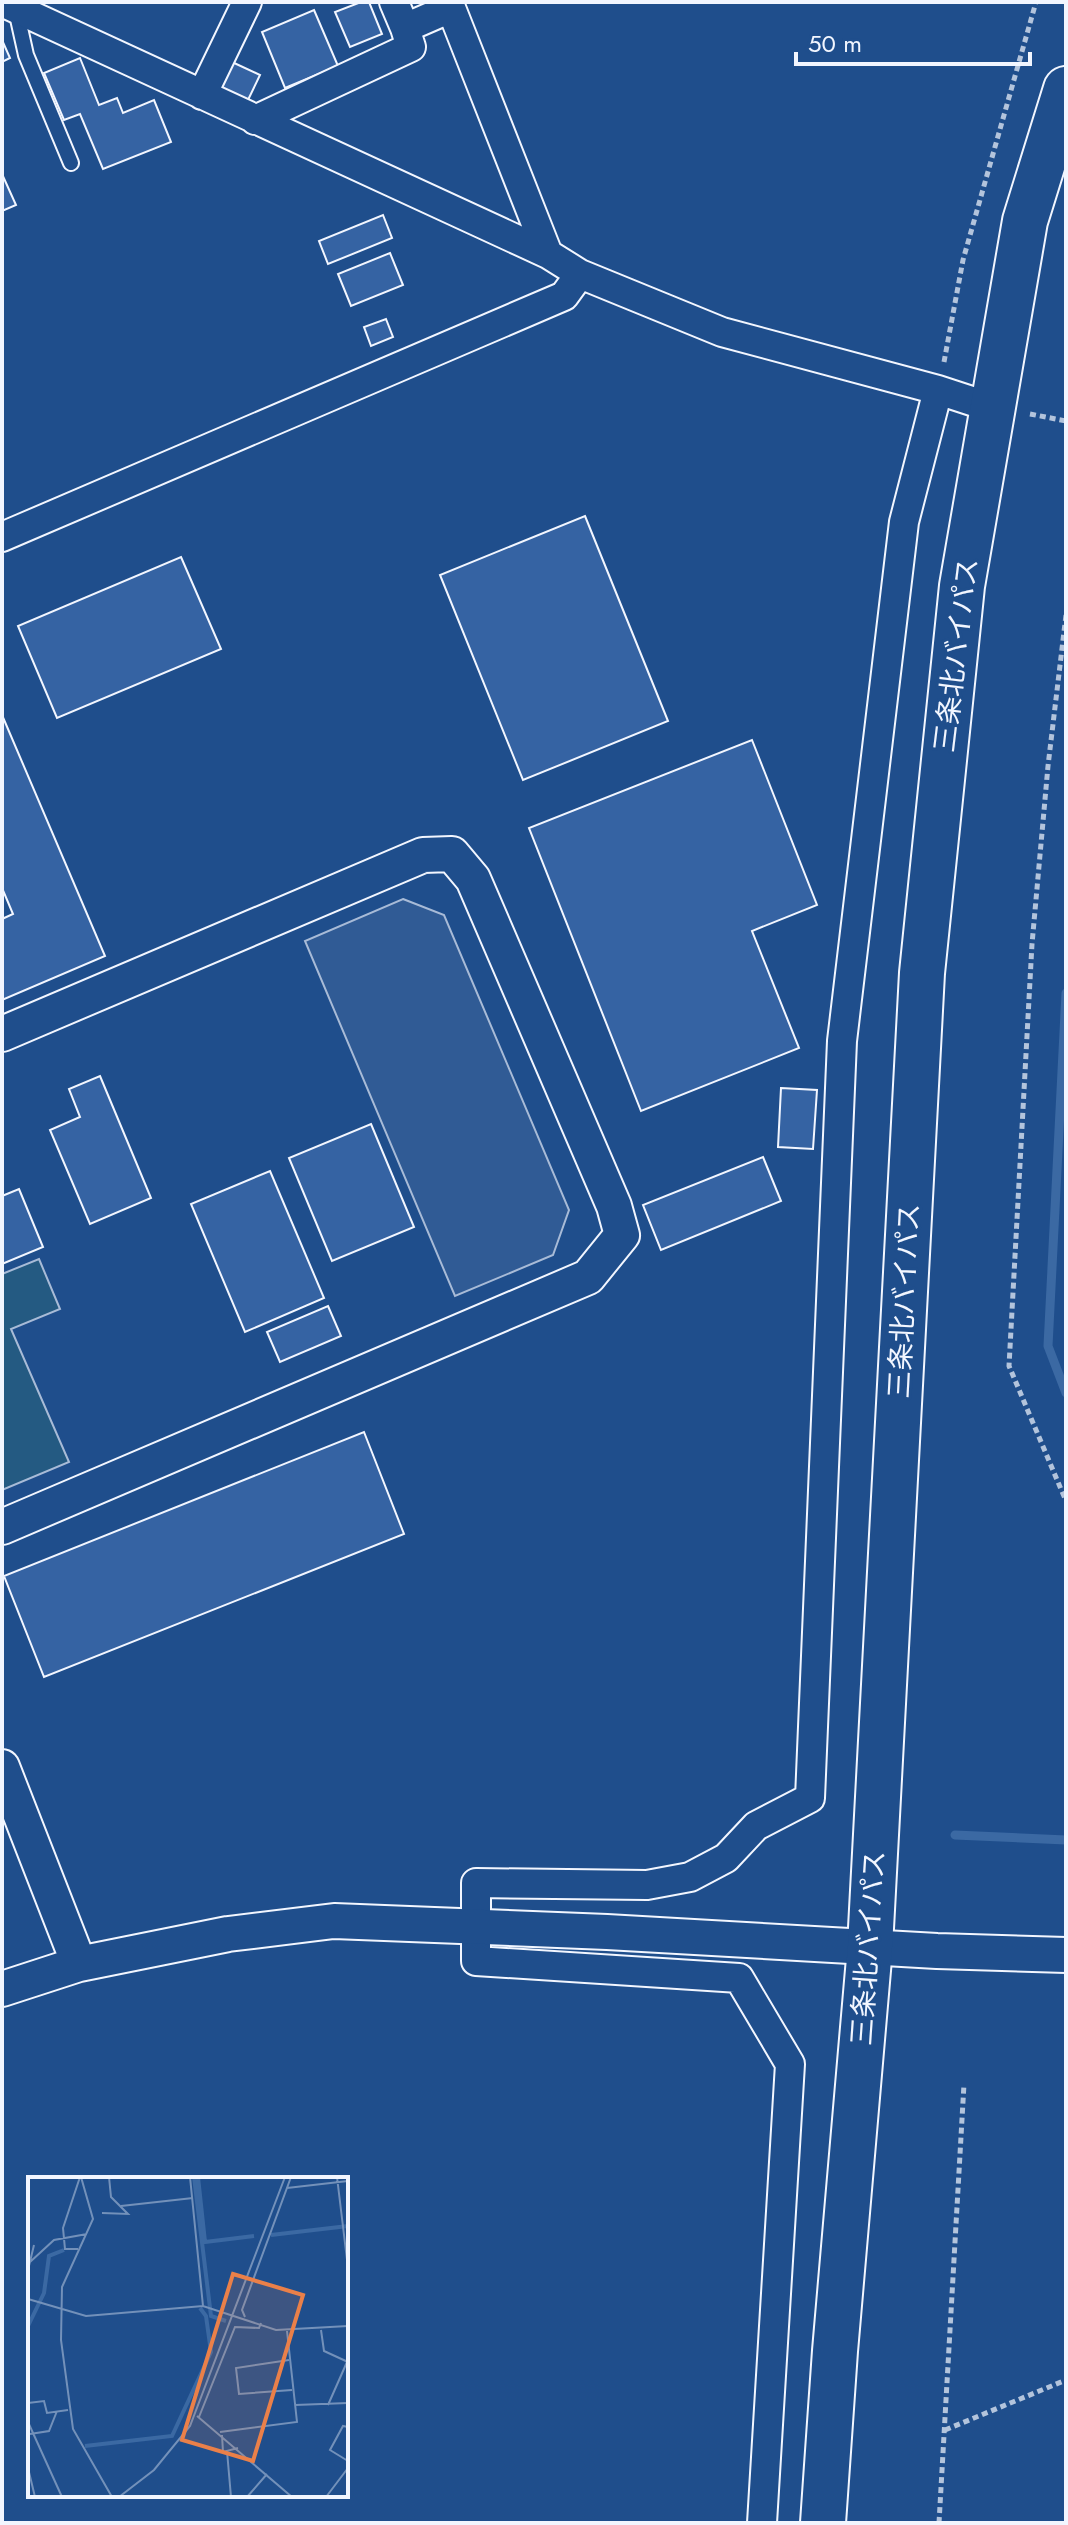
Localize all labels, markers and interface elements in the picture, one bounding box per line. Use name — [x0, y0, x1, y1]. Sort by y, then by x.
scale bar — [796, 16, 1030, 66]
text: 50 m — [808, 26, 862, 61]
street label: 三条北バイパス — [924, 556, 988, 754]
street label: 三条北バイパス — [878, 1202, 930, 1400]
street label: 三条北バイパス — [841, 1849, 895, 2047]
inset map — [28, 2177, 348, 2497]

